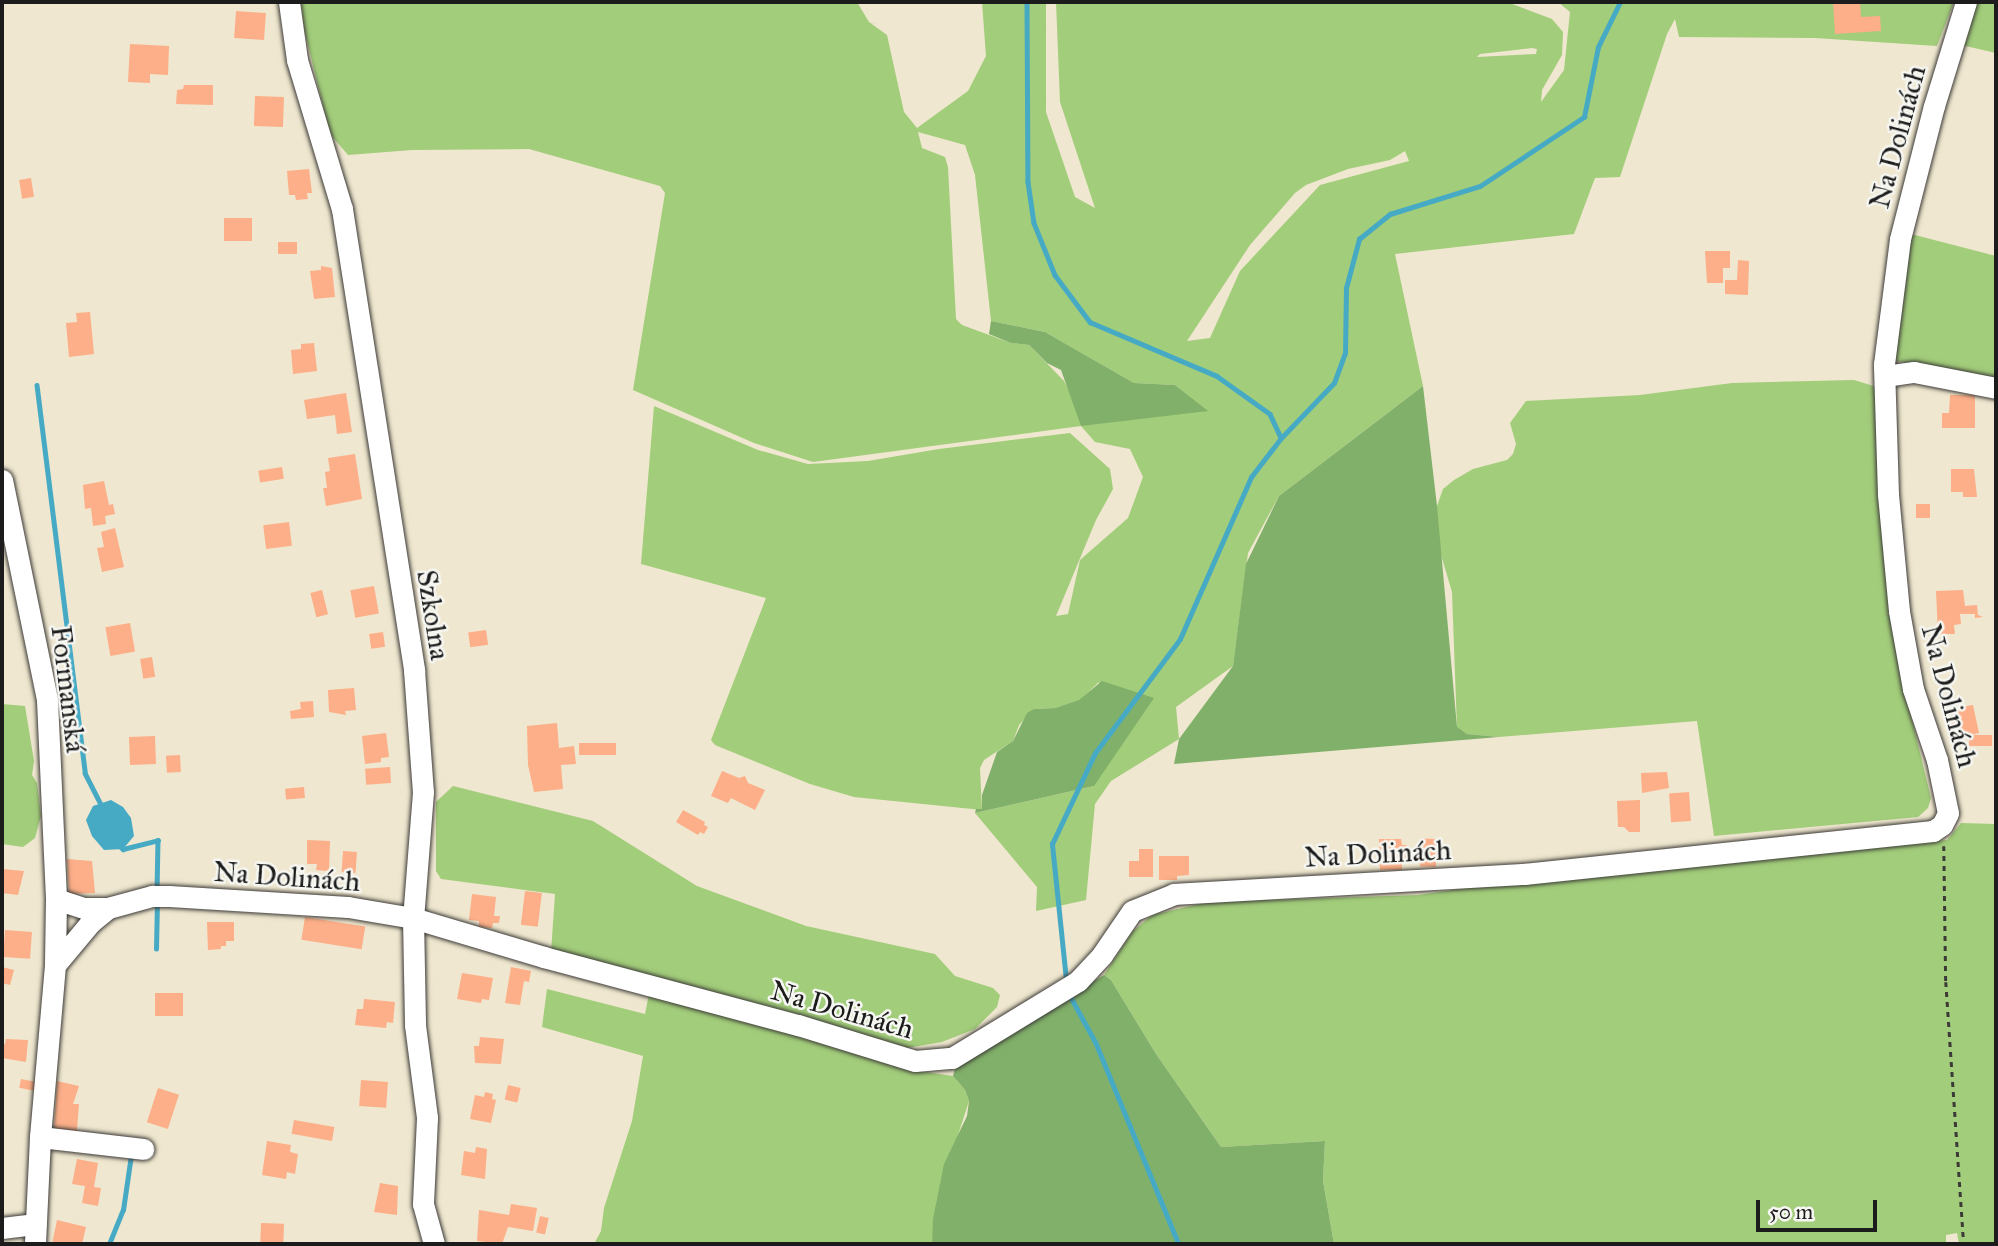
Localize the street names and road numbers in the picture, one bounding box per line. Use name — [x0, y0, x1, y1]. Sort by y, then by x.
street label: Na Dolinách — [1863, 62, 1933, 212]
street label: Szkolna — [409, 568, 457, 662]
street label: Na Dolinách — [1914, 621, 1984, 771]
street label: Formanská — [44, 623, 92, 755]
street label: Na Dolinách — [1304, 833, 1452, 875]
street label: Na Dolinách — [213, 855, 361, 899]
street label: Na Dolinách — [767, 974, 917, 1046]

